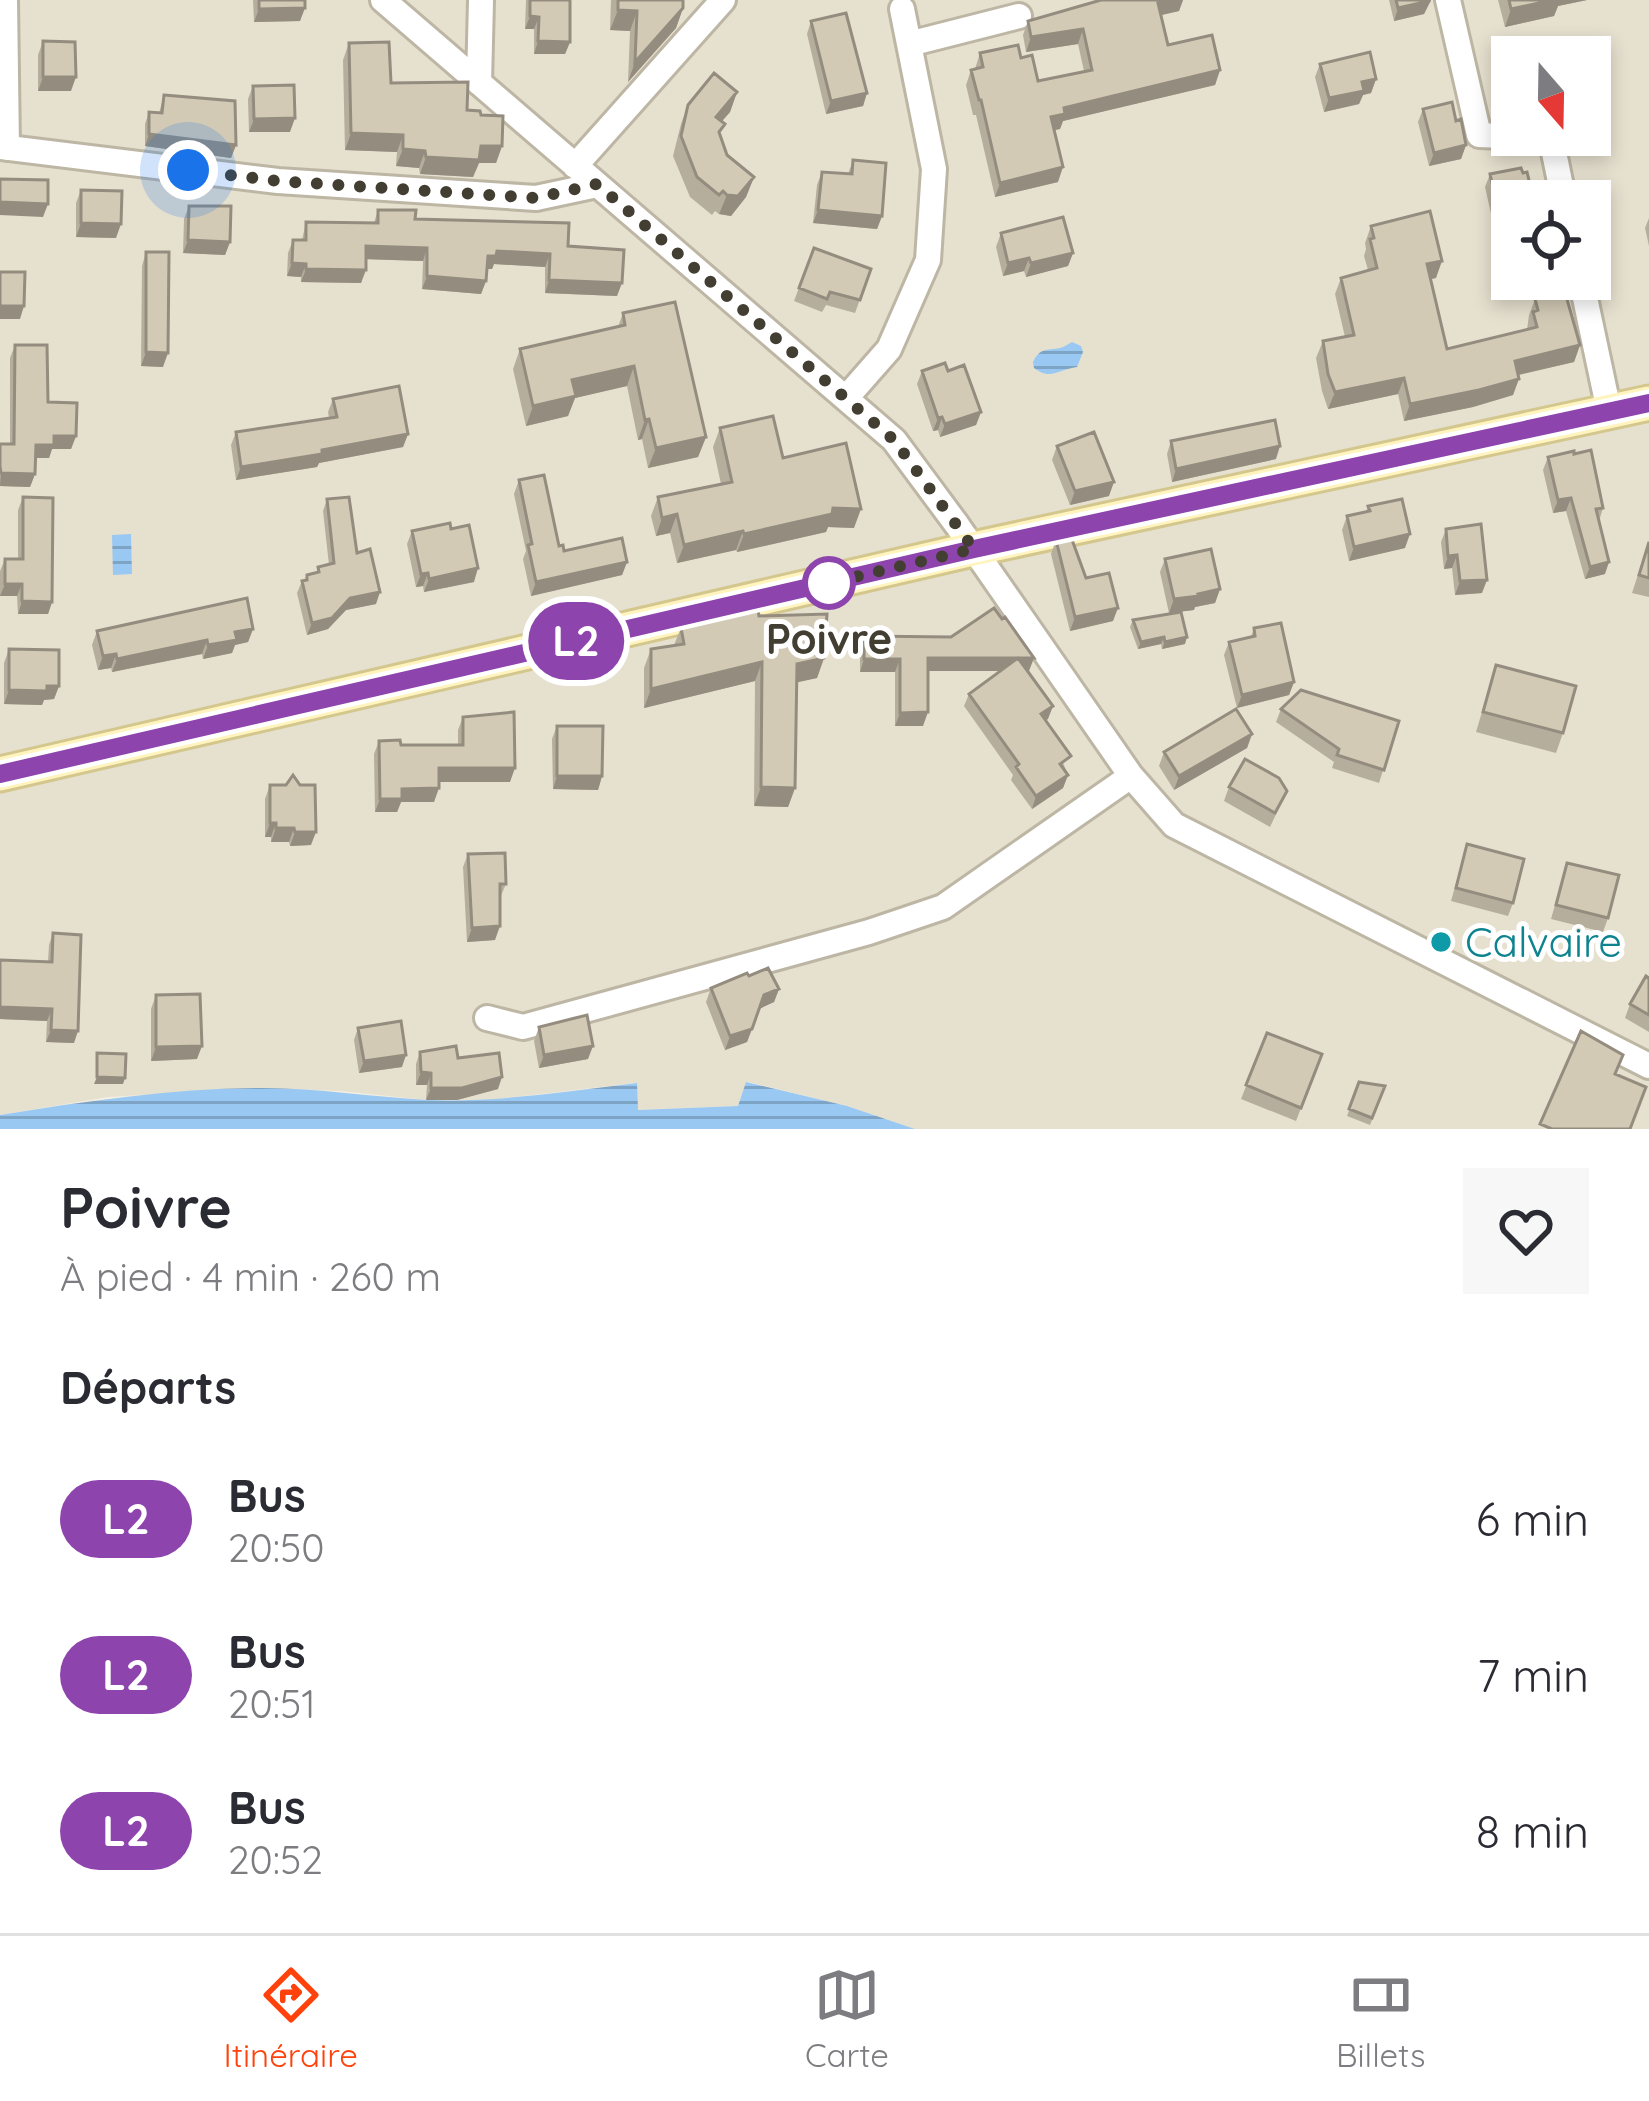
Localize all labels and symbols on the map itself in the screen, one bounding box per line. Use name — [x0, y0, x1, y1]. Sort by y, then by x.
north arrow — [1491, 36, 1611, 156]
your location — [158, 140, 218, 200]
marker: Poivre — [804, 558, 854, 608]
line badge: L2 — [522, 602, 630, 680]
place label: Poivre — [766, 612, 892, 665]
place label: Calvaire — [1465, 915, 1622, 968]
marker: Calvaire — [1428, 929, 1454, 955]

